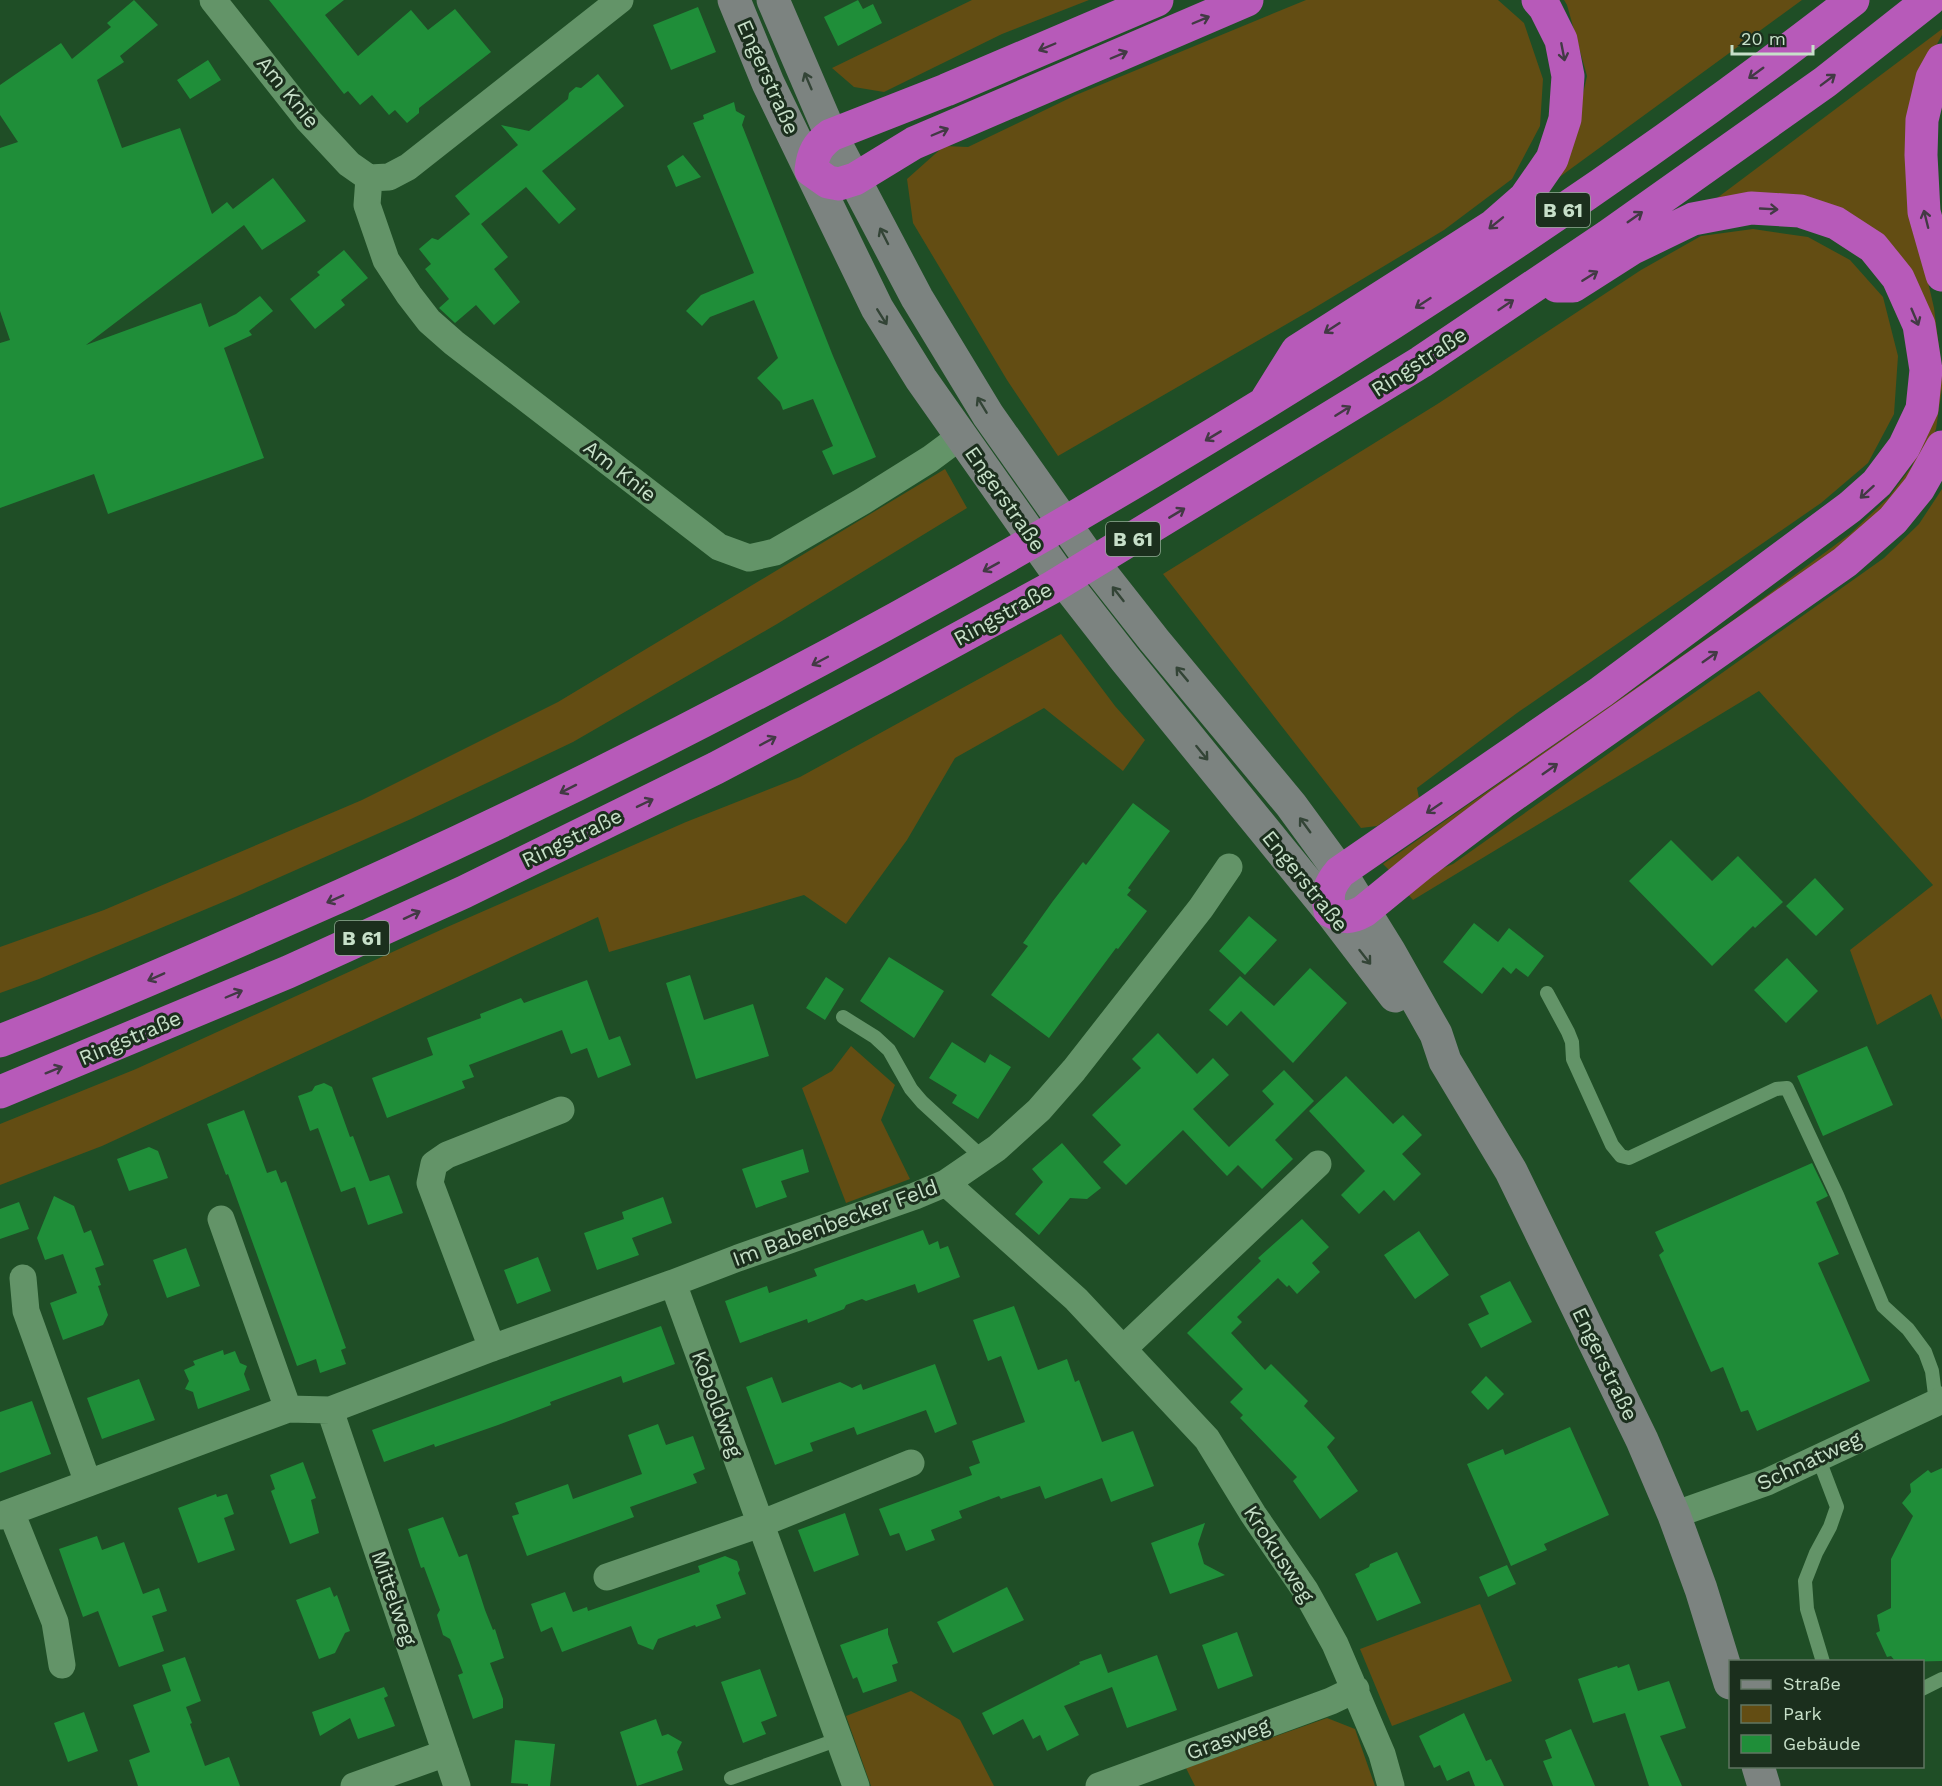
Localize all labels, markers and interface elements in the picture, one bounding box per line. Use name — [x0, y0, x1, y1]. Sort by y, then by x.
one-way arrow — [1191, 14, 1210, 25]
street label: Engerstraße — [732, 16, 805, 138]
scale bar — [1732, 18, 1813, 56]
text: 20 m — [1741, 28, 1786, 49]
one-way arrow — [1038, 42, 1056, 53]
one-way arrow — [1558, 42, 1569, 61]
one-way arrow — [1109, 49, 1127, 60]
street label: Am Knie — [252, 51, 325, 133]
one-way arrow — [1748, 67, 1764, 79]
one-way arrow — [802, 73, 813, 91]
one-way arrow — [1820, 73, 1836, 86]
one-way arrow — [930, 126, 948, 137]
road number: B 61 — [1536, 193, 1590, 227]
one-way arrow — [1759, 204, 1779, 215]
one-way arrow — [1920, 210, 1932, 229]
one-way arrow — [1626, 211, 1642, 223]
one-way arrow — [1488, 216, 1504, 229]
one-way arrow — [878, 228, 890, 245]
one-way arrow — [1581, 269, 1598, 281]
one-way arrow — [1415, 297, 1432, 309]
one-way arrow — [1498, 298, 1515, 311]
one-way arrow — [1910, 307, 1922, 325]
one-way arrow — [877, 308, 889, 325]
street label: Ringstraße — [1366, 321, 1471, 402]
one-way arrow — [1324, 322, 1341, 335]
one-way arrow — [975, 397, 987, 414]
one-way arrow — [1334, 404, 1351, 416]
one-way arrow — [1205, 430, 1222, 442]
street label: Am Knie — [579, 434, 662, 507]
street label: Engerstraße — [960, 441, 1051, 556]
one-way arrow — [1859, 485, 1874, 499]
one-way arrow — [1168, 506, 1185, 518]
road number: B 61 — [1106, 522, 1160, 556]
one-way arrow — [982, 562, 1000, 573]
street label: Ringstraße — [949, 576, 1056, 651]
one-way arrow — [1111, 586, 1124, 602]
one-way arrow — [1701, 651, 1717, 663]
one-way arrow — [811, 655, 829, 667]
one-way arrow — [1175, 667, 1189, 682]
one-way arrow — [759, 734, 777, 746]
one-way arrow — [1195, 745, 1208, 761]
one-way arrow — [1541, 763, 1558, 775]
one-way arrow — [560, 784, 578, 796]
one-way arrow — [635, 796, 653, 808]
street label: Ringstraße — [517, 802, 626, 873]
one-way arrow — [1426, 802, 1443, 814]
one-way arrow — [1299, 817, 1311, 833]
street label: Engerstraße — [1257, 825, 1354, 936]
one-way arrow — [326, 893, 344, 905]
one-way arrow — [403, 909, 421, 920]
road number: B 61 — [335, 921, 389, 955]
one-way arrow — [1359, 949, 1372, 965]
one-way arrow — [147, 972, 166, 983]
one-way arrow — [224, 988, 243, 999]
street label: Ringstraße — [75, 1005, 185, 1070]
one-way arrow — [44, 1064, 63, 1075]
street label: Im Babenbecker Feld — [729, 1174, 941, 1271]
street label: Engerstraße — [1567, 1303, 1644, 1425]
street label: Koboldweg — [687, 1347, 749, 1461]
street label: Schnatweg — [1753, 1425, 1866, 1496]
street label: Krokusweg — [1239, 1501, 1320, 1608]
street label: Mittelweg — [367, 1547, 423, 1649]
legend — [1729, 1660, 1924, 1768]
text: Straße — [1783, 1673, 1841, 1694]
text: Park — [1783, 1703, 1822, 1724]
street label: Grasweg — [1183, 1712, 1273, 1765]
text: Gebäude — [1783, 1733, 1861, 1754]

